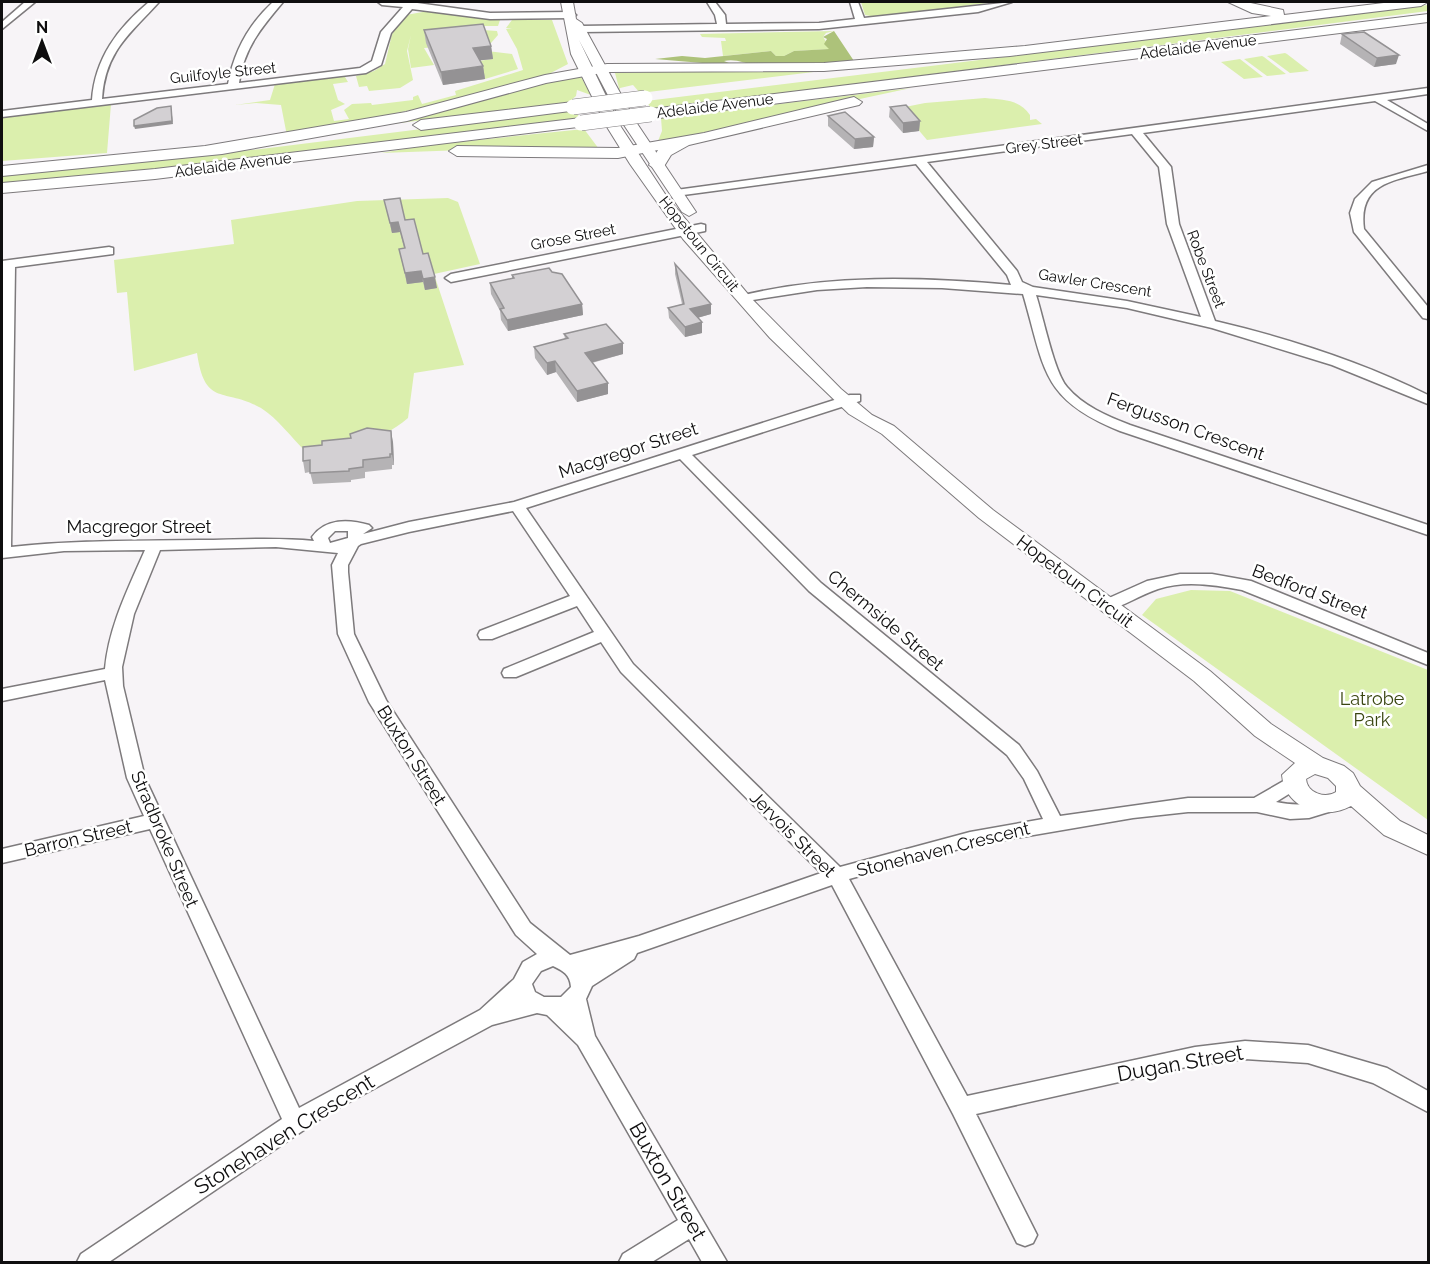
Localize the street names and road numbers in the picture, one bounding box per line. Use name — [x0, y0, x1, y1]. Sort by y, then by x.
street label: Adelaide Avenue — [1138, 31, 1258, 63]
street label: Guilfoyle Street — [169, 58, 277, 88]
street label: Adelaide Avenue — [655, 90, 775, 122]
street label: Grey Street — [1004, 130, 1084, 158]
street label: Adelaide Avenue — [173, 149, 293, 181]
street label: Hopetoun Circuit — [655, 193, 743, 295]
street label: Grose Street — [529, 220, 617, 254]
street label: Robe Street — [1183, 228, 1229, 310]
street label: Gawler Crescent — [1037, 265, 1153, 301]
street label: Fergusson Crescent — [1104, 388, 1268, 464]
street label: Macgregor Street — [556, 418, 700, 482]
street label: Macgregor Street — [66, 516, 212, 537]
street label: Hopetoun Circuit — [1013, 530, 1137, 632]
street label: Bedford Street — [1249, 559, 1371, 623]
street label: Chermside Street — [824, 565, 948, 675]
street label: Buxton Street — [373, 701, 451, 809]
street label: Stradbroke Street — [127, 768, 203, 910]
street label: Jervois Street — [746, 787, 840, 881]
street label: Barron Street — [22, 815, 134, 861]
street label: Stonehaven Crescent — [854, 817, 1032, 881]
street label: Dugan Street — [1115, 1040, 1245, 1086]
street label: Stonehaven Crescent — [189, 1068, 379, 1200]
street label: Buxton Street — [624, 1117, 712, 1245]

